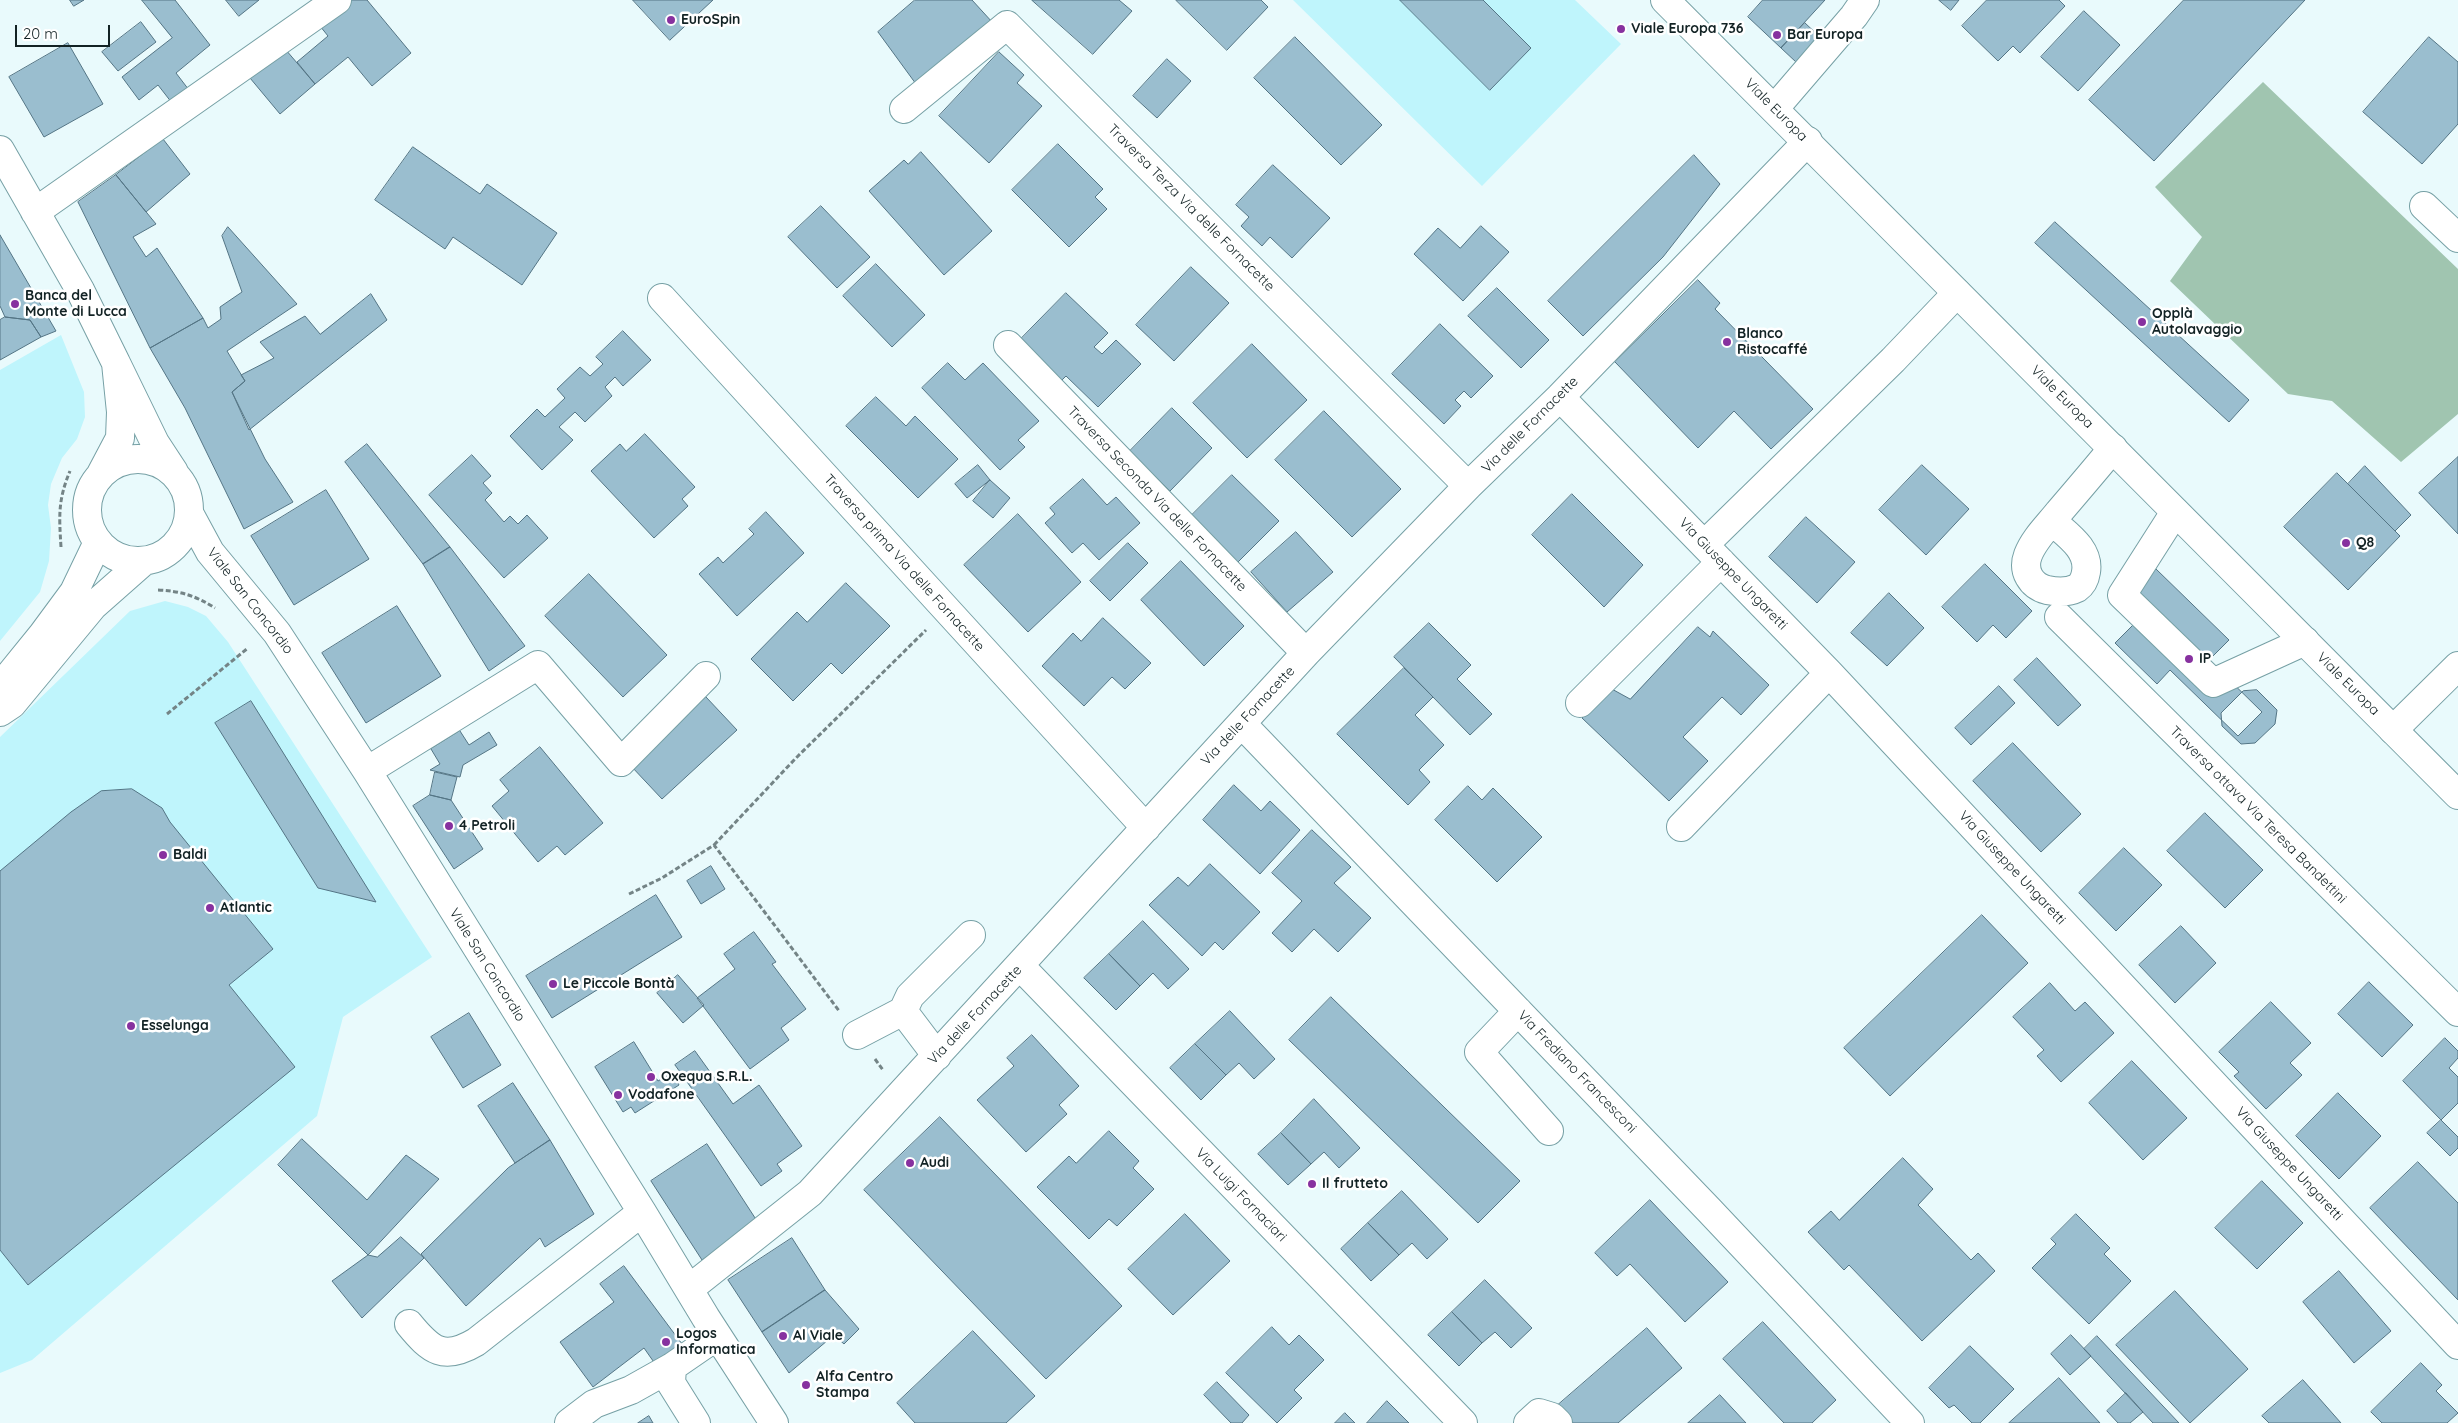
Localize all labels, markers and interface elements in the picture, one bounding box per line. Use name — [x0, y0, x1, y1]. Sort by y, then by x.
place label: EuroSpin — [681, 12, 740, 28]
marker: EuroSpin — [665, 14, 677, 26]
scale bar — [18, 15, 112, 47]
place label: Viale Europa 736 — [1631, 21, 1743, 37]
marker: Viale Europa 736 — [1615, 23, 1627, 35]
text: 20 m — [23, 24, 58, 43]
place label: Bar Europa — [1787, 27, 1863, 43]
marker: Bar Europa — [1771, 29, 1783, 41]
street label: Viale Europa — [1741, 75, 1811, 145]
street label: Traversa Terza Via delle Fornacette — [1104, 121, 1278, 295]
place label: Banca del Monte di Lucca — [25, 288, 127, 321]
marker: Banca del Monte di Lucca — [9, 298, 21, 310]
place label: Opplà Autolavaggio — [2152, 306, 2242, 338]
marker: Opplà Autolavaggio — [2136, 316, 2148, 328]
place label: Blanco Ristocaffé — [1737, 326, 1808, 358]
marker: Blanco Ristocaffé — [1721, 336, 1733, 348]
street label: Viale Europa — [2027, 362, 2097, 432]
street label: Via delle Fornacette — [1478, 373, 1582, 477]
street label: Traversa Seconda Via delle Fornacette — [1064, 403, 1250, 595]
street label: Traversa prima Via delle Fornacette — [820, 471, 988, 655]
street label: Via Giuseppe Ungaretti — [1675, 515, 1791, 633]
place label: Q8 — [2356, 535, 2374, 551]
marker: Q8 — [2340, 537, 2352, 549]
street label: Viale San Concordio — [203, 544, 297, 658]
street label: Viale Europa — [2313, 649, 2383, 719]
place label: IP — [2199, 651, 2211, 667]
marker: IP — [2183, 653, 2195, 665]
street label: Via delle Fornacette — [1198, 663, 1298, 769]
street label: Traversa ottava Via Teresa Bandettini — [2166, 723, 2350, 907]
street label: Via Giuseppe Ungaretti — [1955, 808, 2069, 928]
place label: 4 Petroli — [459, 818, 515, 834]
marker: 4 Petroli — [443, 820, 455, 832]
place label: Baldi — [173, 847, 207, 863]
marker: Baldi — [157, 849, 169, 861]
place label: Atlantic — [220, 900, 272, 916]
marker: Atlantic — [204, 902, 216, 914]
street label: Viale San Concordio — [445, 905, 529, 1025]
street label: Via delle Fornacette — [925, 962, 1025, 1068]
place label: Le Piccole Bontà — [563, 976, 675, 992]
marker: Le Piccole Bontà — [547, 978, 559, 990]
street label: Via Frediano Francesconi — [1514, 1007, 1640, 1137]
place label: Esselunga — [141, 1018, 209, 1034]
marker: Esselunga — [125, 1020, 137, 1032]
place label: Oxequa S.R.L. — [661, 1069, 753, 1085]
marker: Oxequa S.R.L. — [645, 1071, 657, 1083]
place label: Vodafone — [628, 1087, 695, 1103]
marker: Vodafone — [612, 1089, 624, 1101]
street label: Via Giuseppe Ungaretti — [2232, 1104, 2346, 1224]
street label: Via Luigi Fornaciari — [1192, 1145, 1290, 1245]
place label: Audi — [920, 1155, 949, 1171]
marker: Audi — [904, 1157, 916, 1169]
place label: Il frutteto — [1322, 1176, 1388, 1192]
marker: Il frutteto — [1306, 1178, 1318, 1190]
place label: Logos Informatica — [676, 1326, 756, 1358]
place label: Al Viale — [793, 1328, 843, 1344]
marker: Al Viale — [777, 1330, 789, 1342]
marker: Logos Informatica — [660, 1336, 672, 1348]
place label: Alfa Centro Stampa — [816, 1369, 893, 1401]
marker: Alfa Centro Stampa — [800, 1379, 812, 1391]

